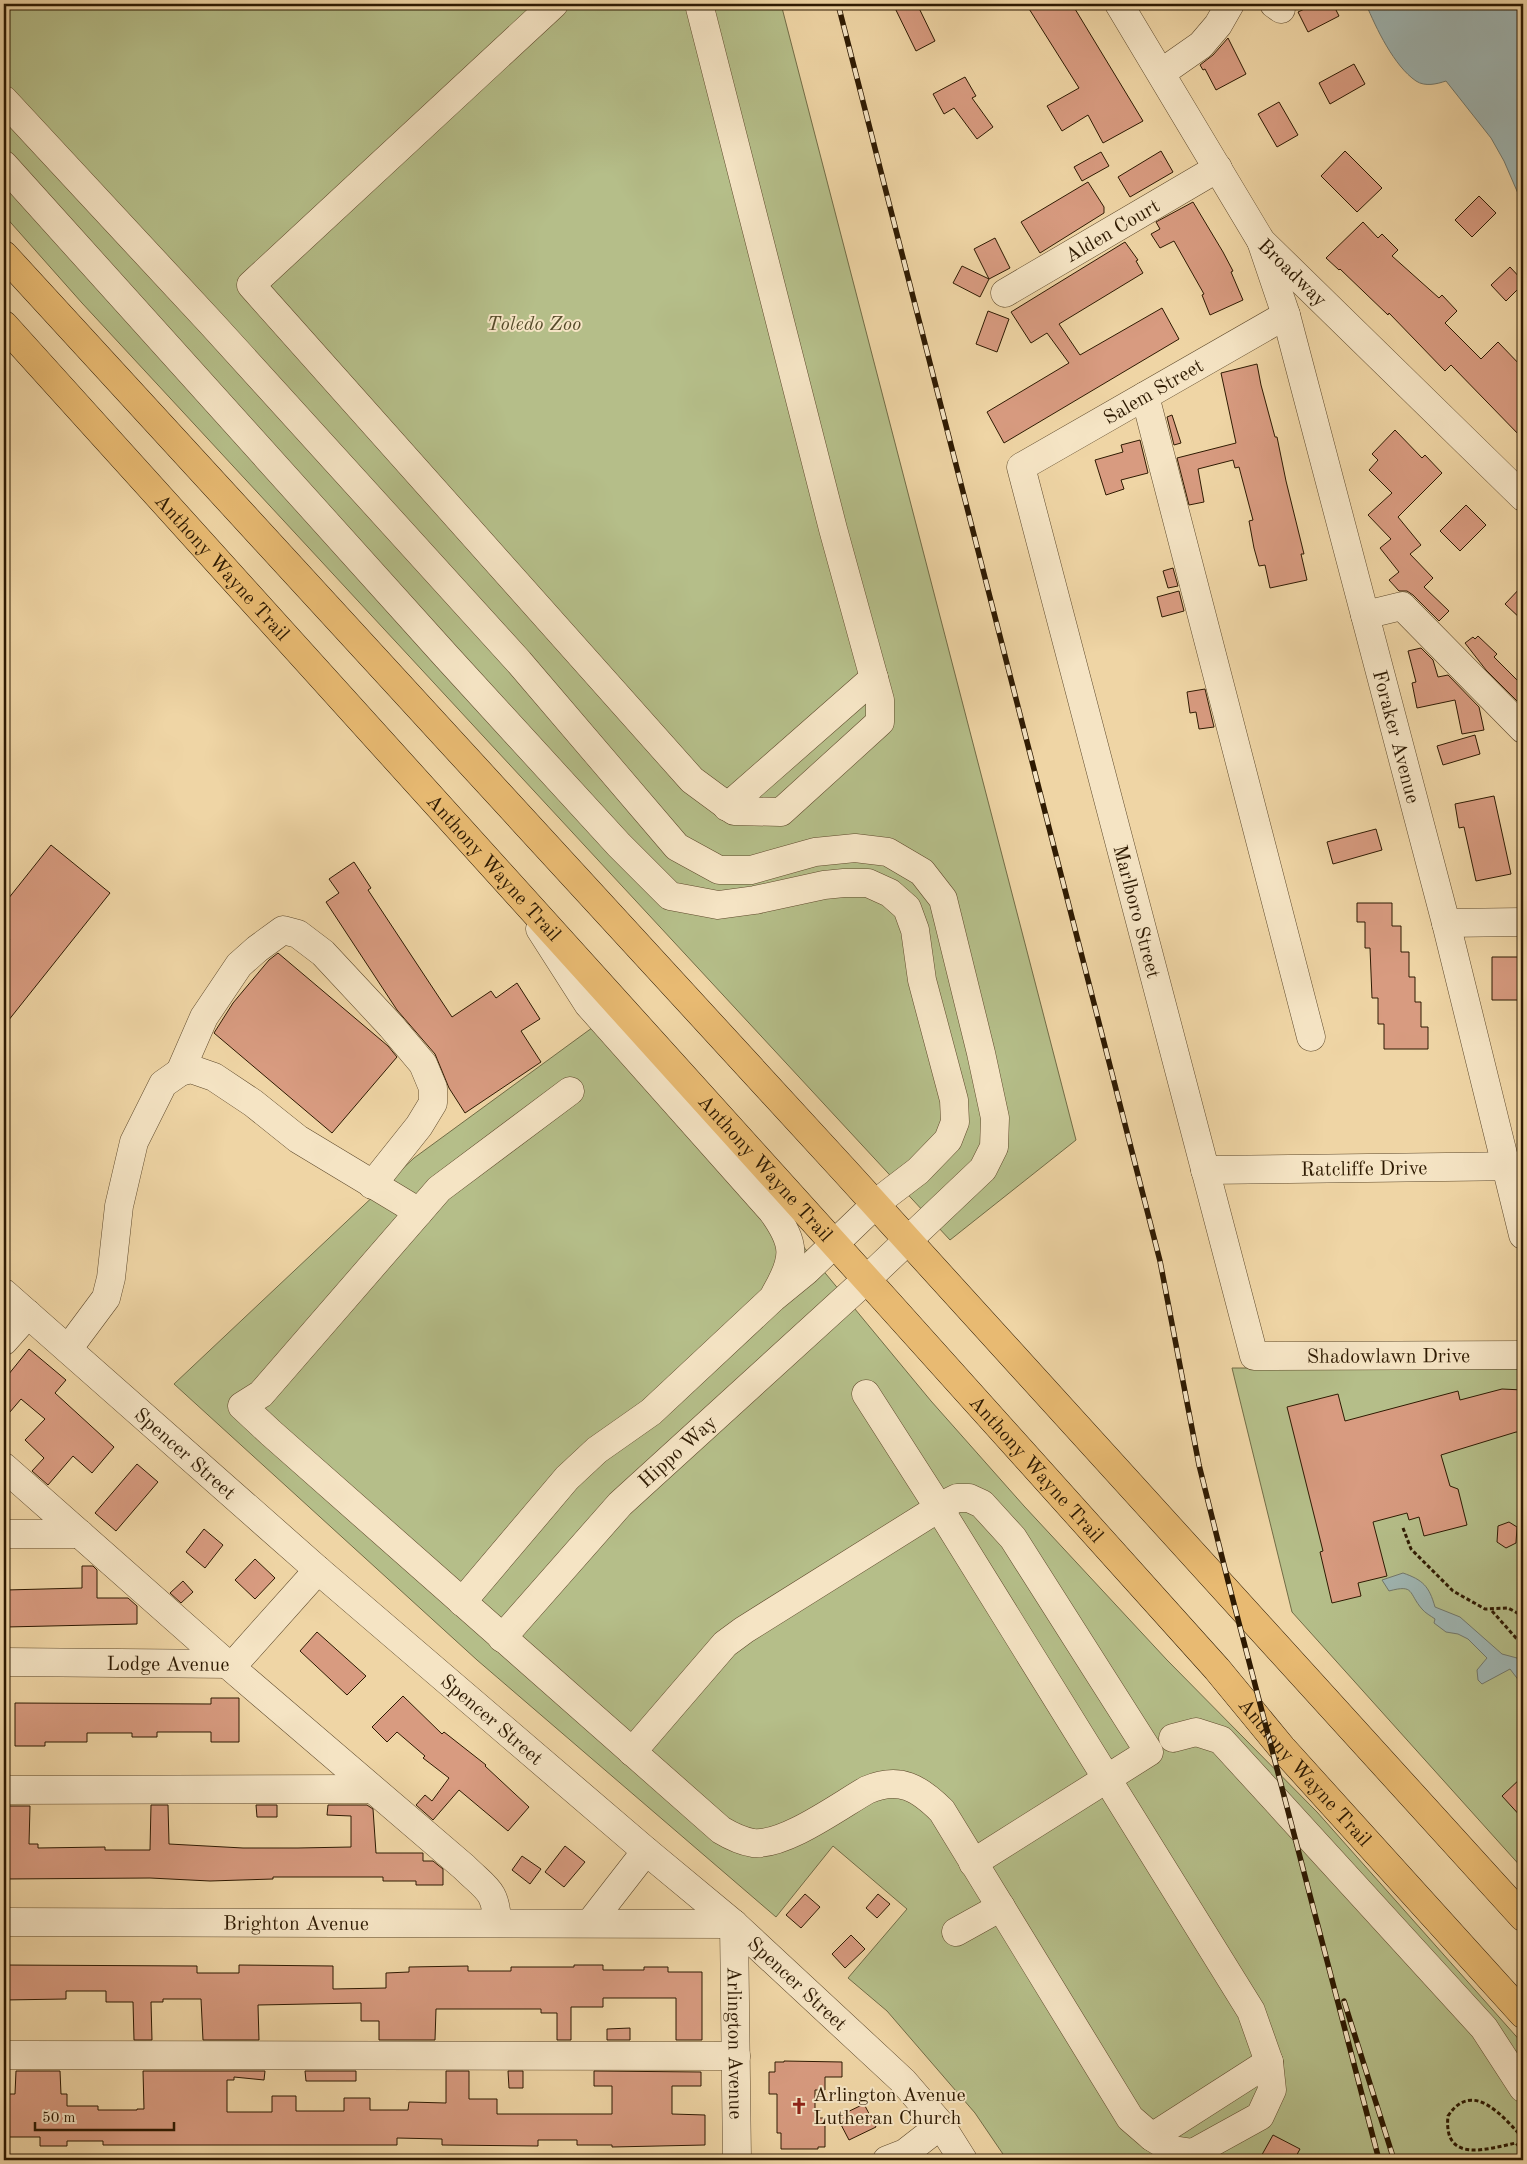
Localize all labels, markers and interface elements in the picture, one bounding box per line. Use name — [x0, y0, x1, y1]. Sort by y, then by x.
street label: Alden Court — [1062, 197, 1164, 267]
street label: Broadway — [1253, 236, 1330, 312]
park label: Toledo Zoo — [487, 315, 581, 335]
street label: Salem Street — [1101, 356, 1207, 429]
street label: Anthony Wayne Trail — [150, 491, 292, 645]
street label: Foraker Avenue — [1368, 668, 1422, 806]
street label: Anthony Wayne Trail — [422, 792, 564, 946]
street label: Marlboro Street — [1108, 843, 1163, 981]
street label: Anthony Wayne Trail — [693, 1092, 835, 1246]
street label: Ratcliffe Drive — [1300, 1159, 1428, 1181]
street label: Shadowlawn Drive — [1307, 1347, 1470, 1368]
street label: Anthony Wayne Trail — [965, 1393, 1106, 1547]
street label: Spencer Street — [130, 1405, 239, 1504]
street label: Hippo Way — [635, 1412, 721, 1492]
street label: Lodge Avenue — [106, 1655, 230, 1676]
street label: Spencer Street — [436, 1672, 546, 1770]
street label: Anthony Wayne Trail — [1234, 1695, 1374, 1851]
street label: Brighton Avenue — [223, 1915, 369, 1935]
street label: Spencer Street — [743, 1934, 850, 2035]
street label: Arlington Avenue — [723, 1966, 744, 2120]
place label: Arlington Avenue Lutheran Church — [813, 2086, 966, 2129]
church icon: Arlington Avenue Lutheran Church — [789, 2096, 809, 2116]
scale bar — [35, 2099, 174, 2131]
text: 50 m — [42, 2111, 76, 2126]

